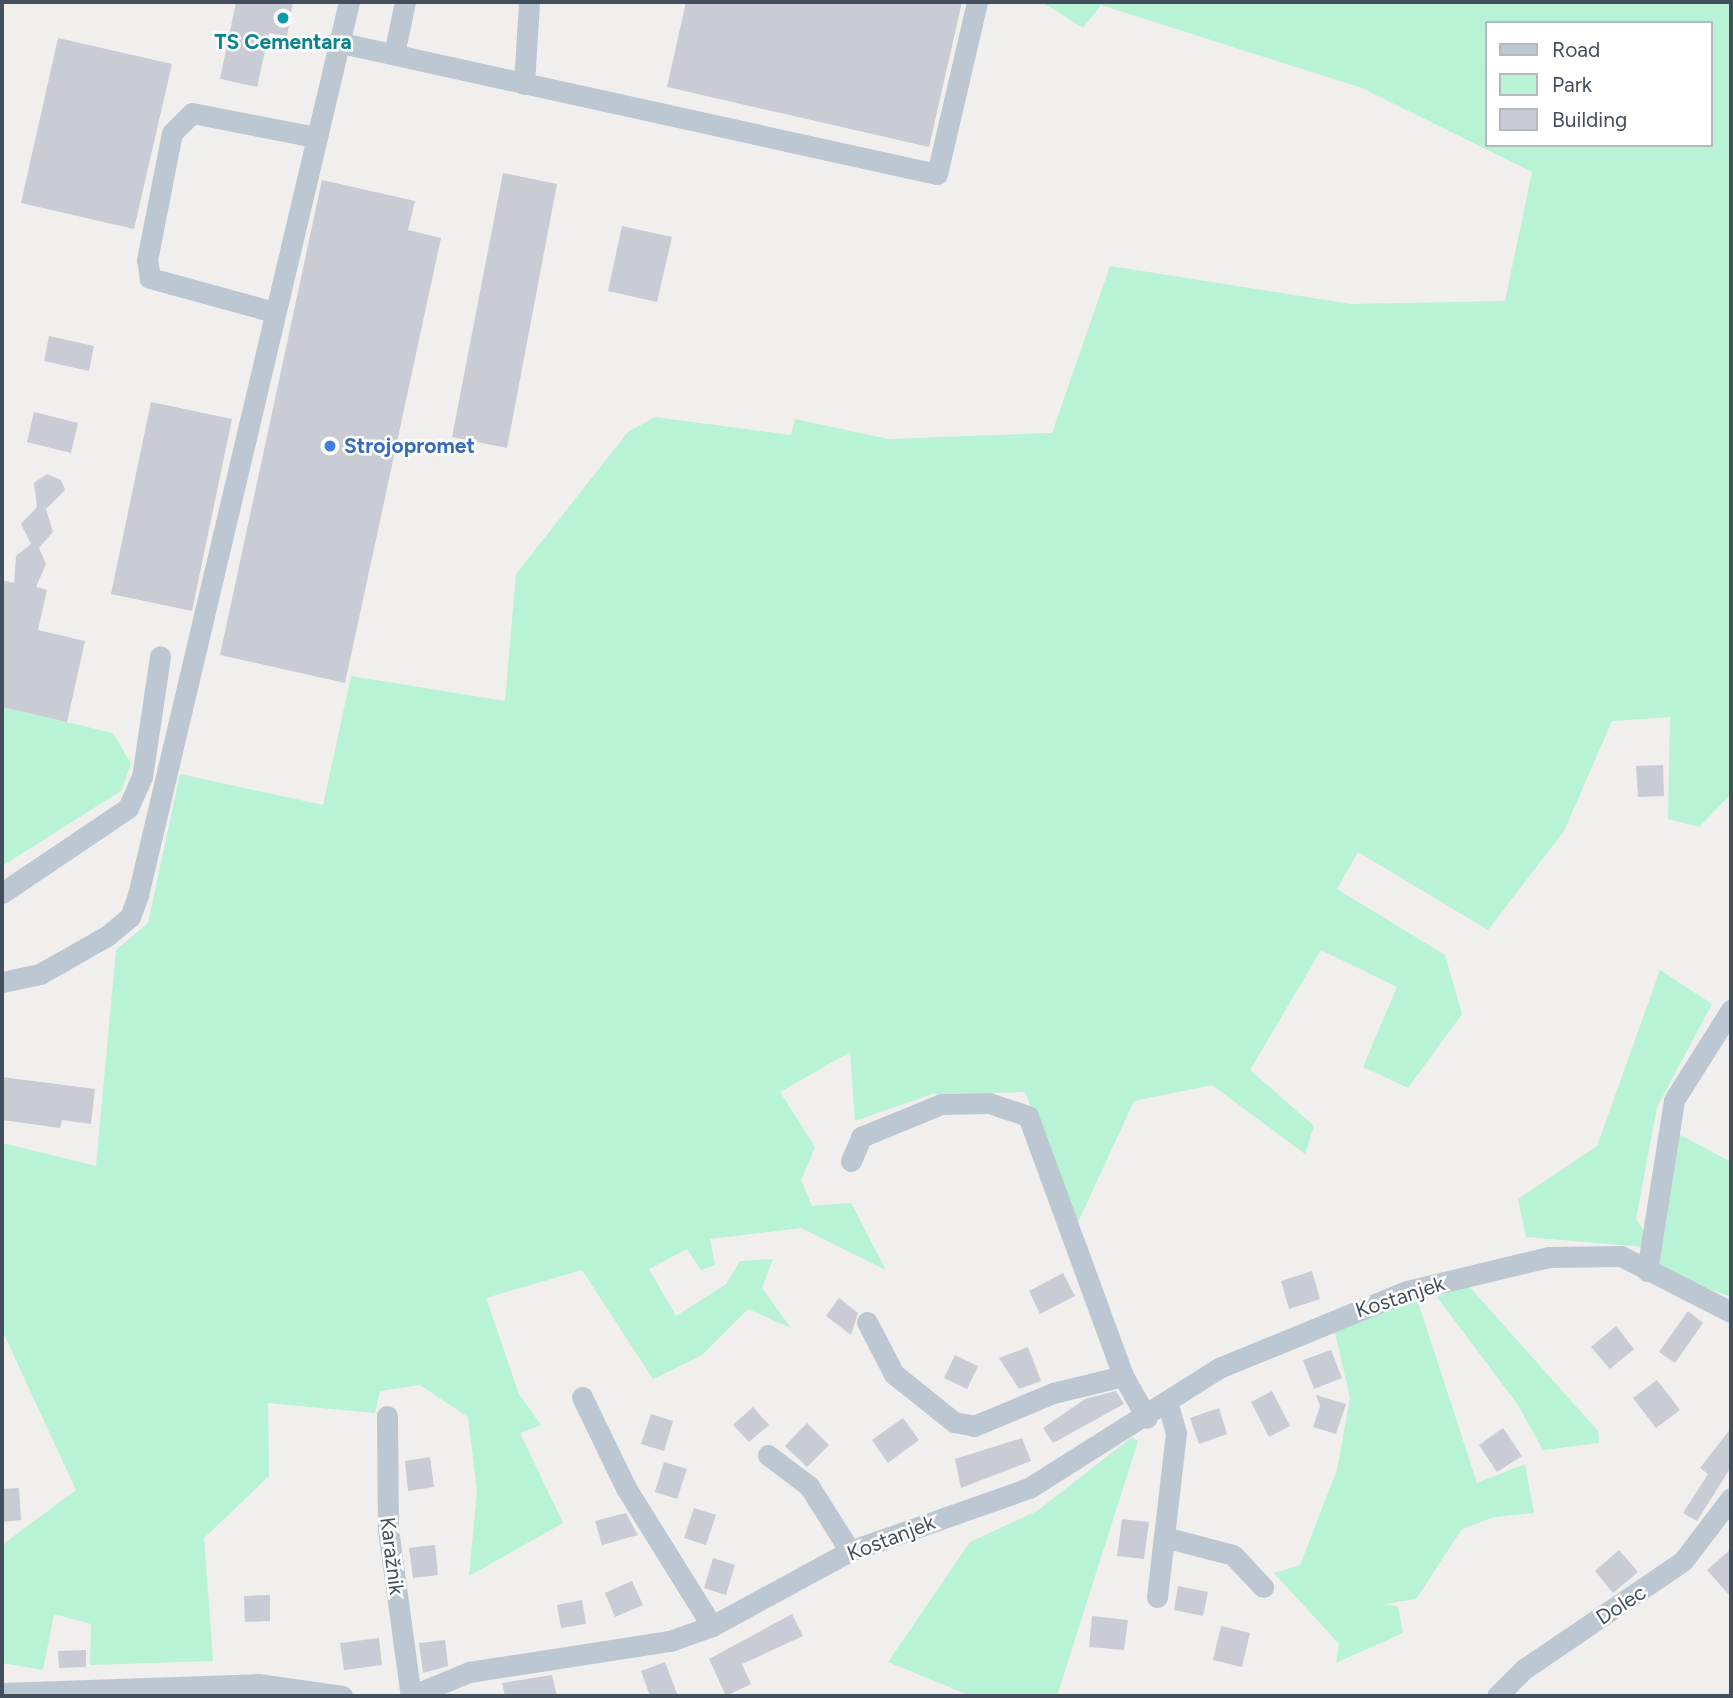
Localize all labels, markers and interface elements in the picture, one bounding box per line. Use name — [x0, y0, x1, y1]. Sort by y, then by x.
marker: TS Cementara — [275, 10, 291, 26]
legend — [1484, 21, 1712, 147]
place label: TS Cementara — [214, 29, 352, 55]
text: Road — [1552, 37, 1600, 62]
text: Park — [1552, 72, 1592, 97]
text: Building — [1552, 107, 1627, 132]
place label: Strojopromet — [344, 433, 475, 459]
marker: Strojopromet — [322, 438, 338, 454]
street label: Kostanjek — [1352, 1271, 1448, 1323]
street label: Kostanjek — [843, 1510, 939, 1566]
street label: Karažnik — [375, 1516, 409, 1596]
street label: Dolec — [1591, 1580, 1651, 1630]

